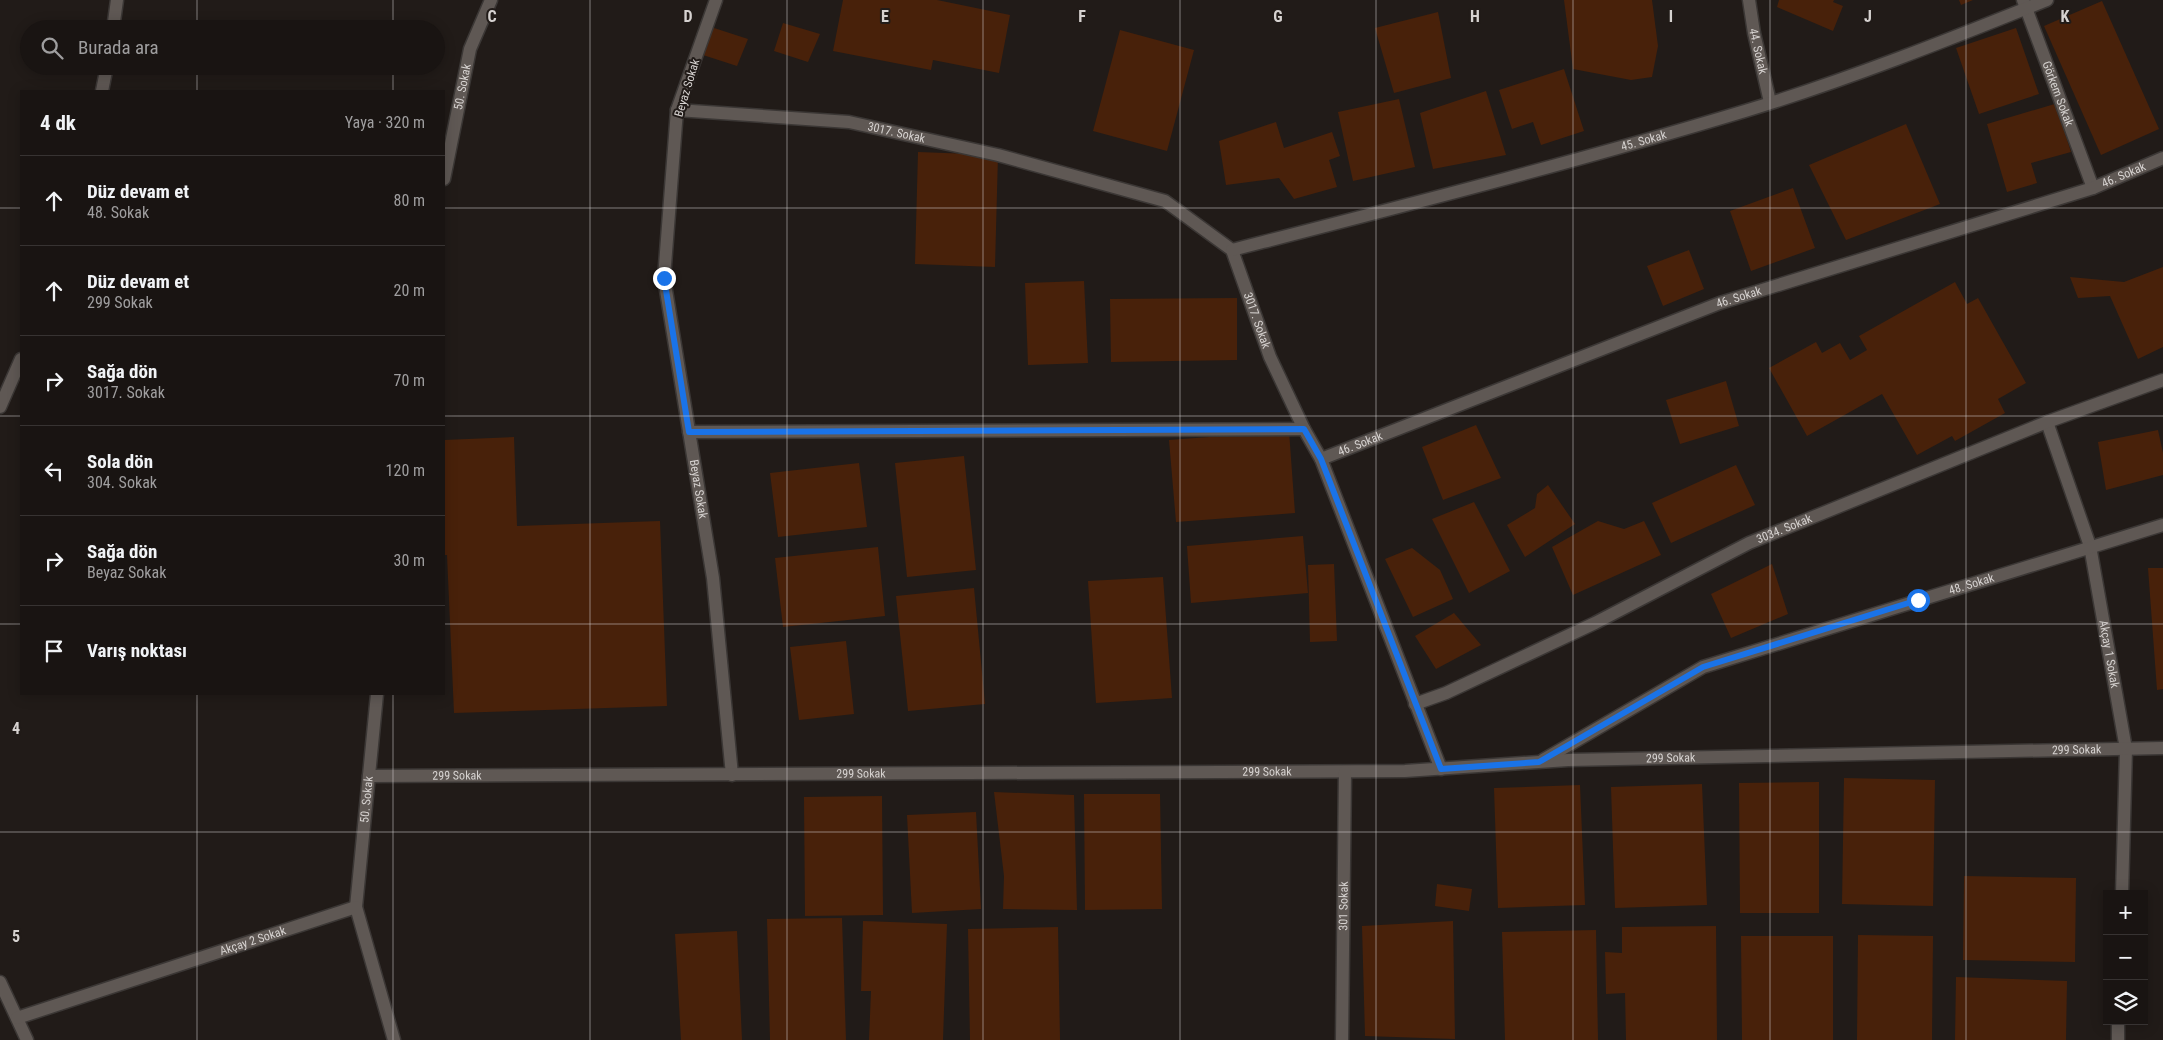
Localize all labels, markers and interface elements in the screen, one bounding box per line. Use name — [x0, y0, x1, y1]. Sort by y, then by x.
text: C — [487, 7, 497, 26]
text: D — [683, 7, 693, 26]
text: E — [881, 7, 889, 26]
text: F — [1078, 7, 1086, 26]
text: G — [1273, 7, 1283, 26]
text: H — [1470, 7, 1480, 26]
text: I — [1669, 7, 1673, 26]
text: J — [1864, 7, 1872, 26]
text: K — [2061, 7, 2070, 26]
search box — [20, 20, 445, 75]
street label: 44. Sokak — [1746, 27, 1770, 76]
icon: search — [38, 34, 66, 62]
text: Burada ara — [78, 36, 159, 59]
street label: Beyaz Sokak — [672, 57, 703, 119]
street label: Görkem Sokak — [2039, 59, 2077, 129]
street label: 50. Sokak — [451, 62, 474, 111]
text: 4 dk — [40, 111, 76, 135]
text: Yaya · 320 m — [345, 113, 425, 132]
street label: 3017. Sokak — [866, 119, 927, 146]
street label: 45. Sokak — [1619, 127, 1669, 154]
street label: 46. Sokak — [2099, 159, 2148, 191]
text: Düz devam et — [87, 180, 189, 203]
icon: ahead — [40, 187, 68, 215]
text: 80 m — [393, 191, 425, 210]
text: 48. Sokak — [87, 203, 149, 222]
route end — [653, 267, 676, 290]
text: Düz devam et — [87, 270, 189, 293]
icon: ahead — [40, 277, 68, 305]
text: 20 m — [393, 281, 425, 300]
street label: 46. Sokak — [1714, 283, 1764, 311]
street label: 3017. Sokak — [1241, 291, 1274, 351]
text: 299 Sokak — [87, 293, 153, 312]
text: Sağa dön — [87, 360, 157, 383]
icon: right — [40, 367, 68, 395]
text: 70 m — [393, 371, 425, 390]
text: 3017. Sokak — [87, 383, 165, 402]
street label: 46. Sokak — [1336, 428, 1385, 459]
text: Sola dön — [87, 450, 153, 473]
icon: left — [40, 457, 68, 485]
street label: Beyaz Sokak — [687, 458, 710, 520]
text: 120 m — [386, 461, 425, 480]
text: 304. Sokak — [87, 473, 157, 492]
street label: 3034. Sokak — [1754, 511, 1814, 546]
text: Sağa dön — [87, 540, 157, 563]
icon: right — [40, 547, 68, 575]
text: 30 m — [393, 551, 425, 570]
text: Beyaz Sokak — [87, 563, 166, 582]
street label: 48. Sokak — [1947, 570, 1996, 598]
route start — [1907, 589, 1930, 612]
street label: Akçay 1 Sokak — [2096, 619, 2122, 690]
icon: arrive — [40, 637, 68, 665]
text: Varış noktası — [87, 639, 187, 662]
text: 4 — [12, 719, 20, 738]
street label: 299 Sokak — [2052, 742, 2102, 757]
street label: 299 Sokak — [1646, 750, 1696, 765]
street label: 299 Sokak — [1242, 765, 1292, 779]
street label: 299 Sokak — [836, 767, 886, 781]
street label: 299 Sokak — [432, 768, 482, 783]
street label: 50. Sokak — [357, 775, 376, 823]
street label: 301 Sokak — [1336, 881, 1351, 931]
map controls — [2103, 890, 2148, 1025]
button: + — [2103, 890, 2148, 935]
street label: Akçay 2 Sokak — [218, 923, 288, 958]
text: 5 — [12, 927, 20, 946]
button: − — [2103, 935, 2148, 980]
button: layers — [2103, 980, 2148, 1025]

